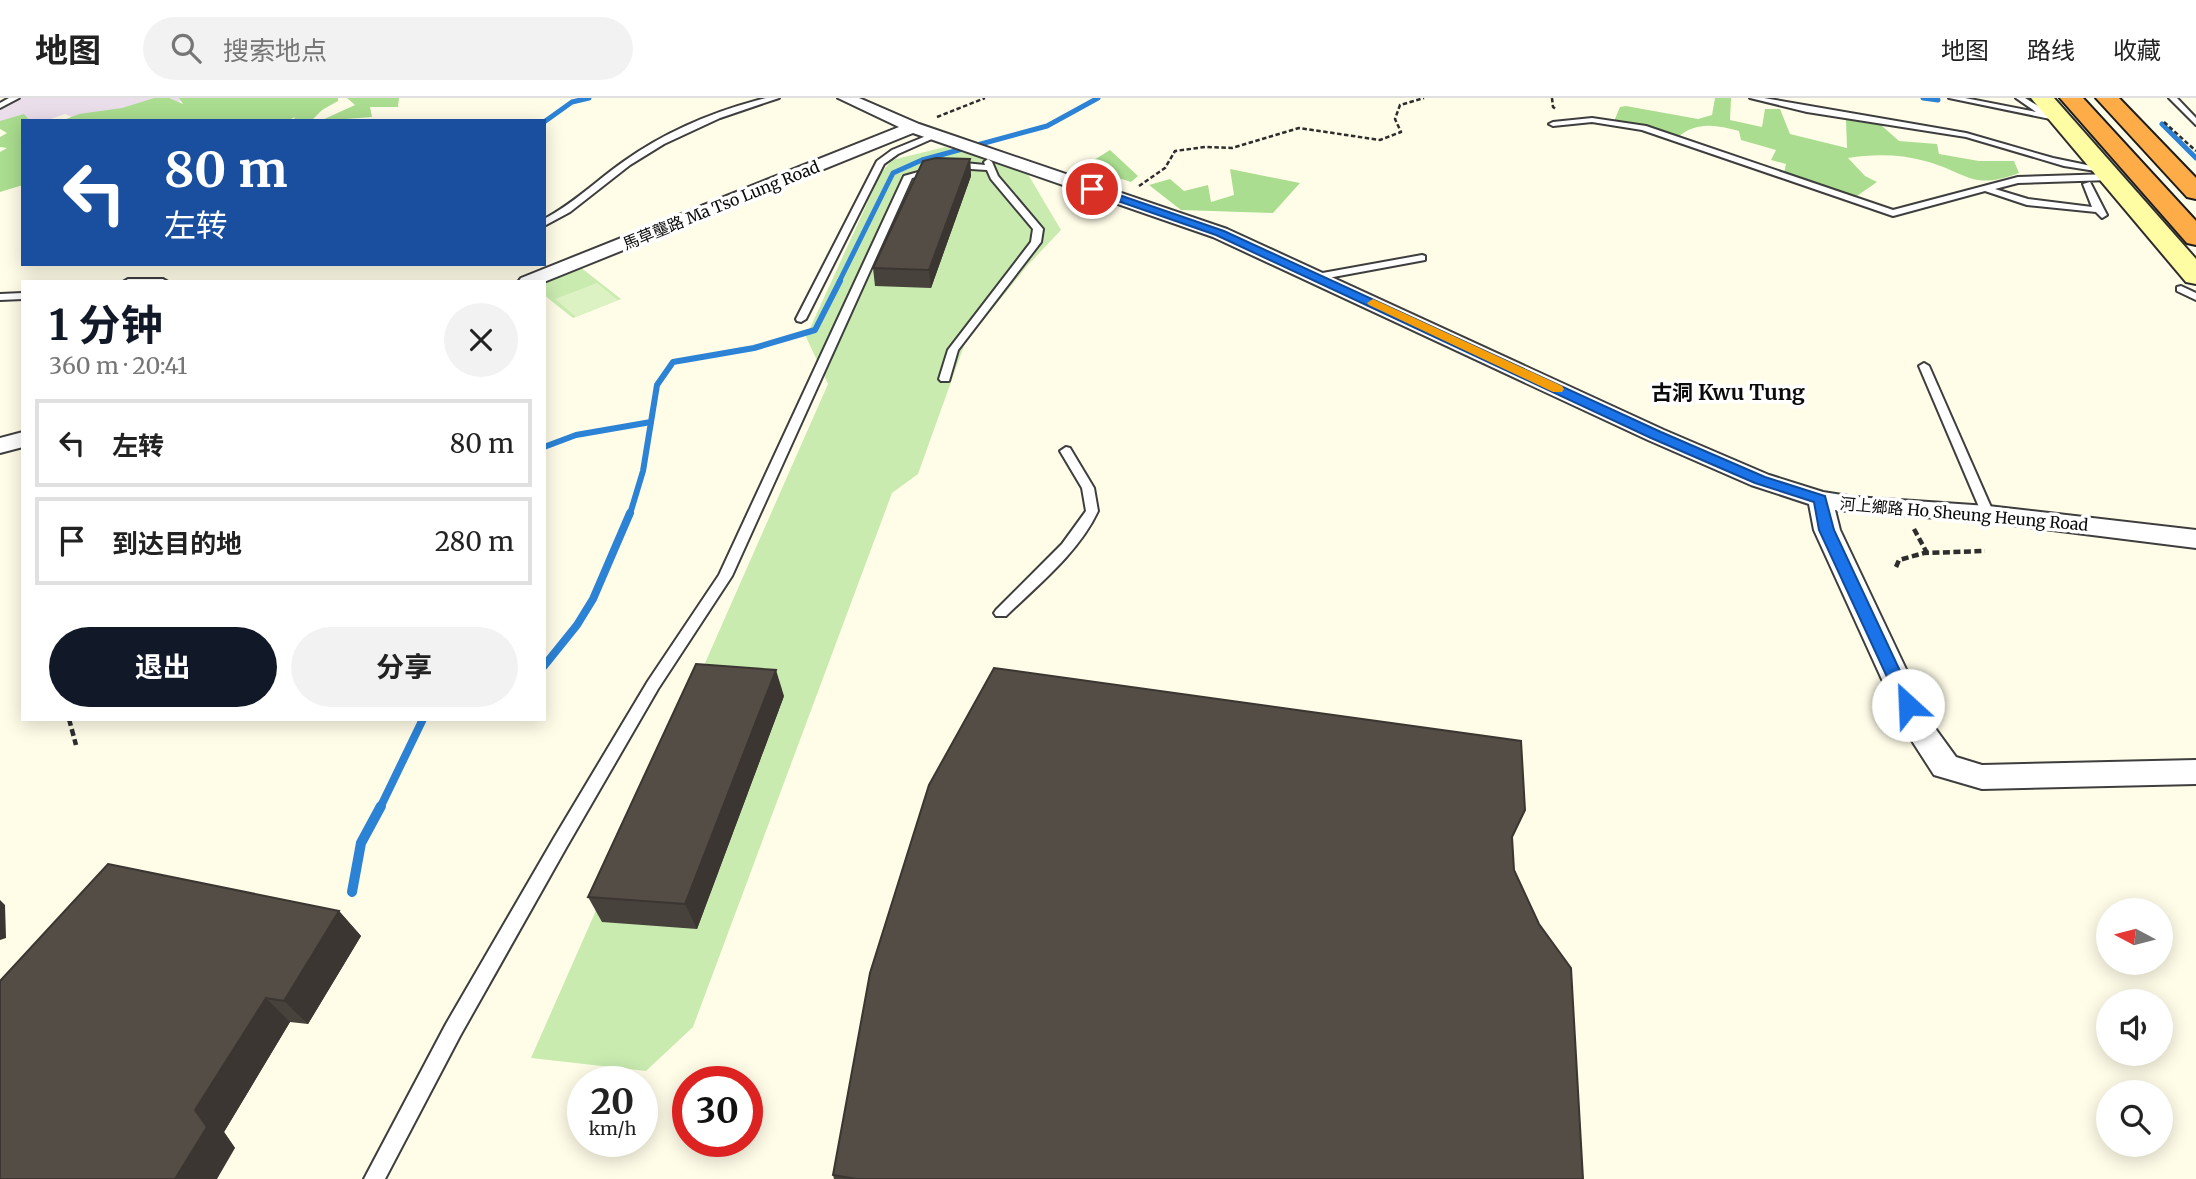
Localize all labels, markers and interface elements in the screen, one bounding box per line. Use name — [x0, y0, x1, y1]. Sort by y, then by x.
search box — [143, 17, 633, 80]
icon: search — [167, 29, 205, 67]
text: 地图 — [35, 30, 101, 71]
text: 搜索地点 — [223, 34, 327, 67]
text: 地图 — [1941, 35, 1989, 66]
text: 路线 — [2027, 35, 2075, 66]
text: 收藏 — [2113, 35, 2161, 66]
text: 80 m — [164, 139, 287, 200]
icon: left — [49, 147, 140, 238]
street label: 馬草壟路 Ma Tso Lung Road — [620, 156, 823, 254]
pin — [1062, 159, 1122, 219]
icon: arrive — [1073, 170, 1111, 208]
text: 左转 — [164, 206, 228, 246]
text: 1 分钟 — [49, 299, 162, 351]
button: close — [444, 303, 518, 377]
text: 360 m · 20:41 — [49, 351, 187, 380]
district label: 古洞 Kwu Tung — [1651, 379, 1805, 406]
icon: left — [53, 424, 91, 462]
text: 80 m — [450, 427, 514, 460]
text: 左转 — [112, 429, 164, 462]
street label: 河上鄉路 Ho Sheung Heung Road — [1839, 493, 2089, 535]
icon: arrive — [53, 522, 91, 560]
text: 280 m — [435, 525, 514, 558]
text: 到达目的地 — [112, 527, 242, 560]
button: 退出 — [49, 627, 277, 707]
button: 分享 — [291, 627, 518, 707]
position arrow — [1871, 668, 1945, 742]
north arrow — [2096, 898, 2174, 975]
map controls — [2096, 898, 2173, 1157]
button: sound — [2096, 989, 2173, 1066]
speed limit sign: 30 — [672, 1066, 763, 1157]
text: 20 — [591, 1080, 634, 1124]
button: search — [2096, 1080, 2173, 1157]
text: km/h — [589, 1117, 636, 1140]

